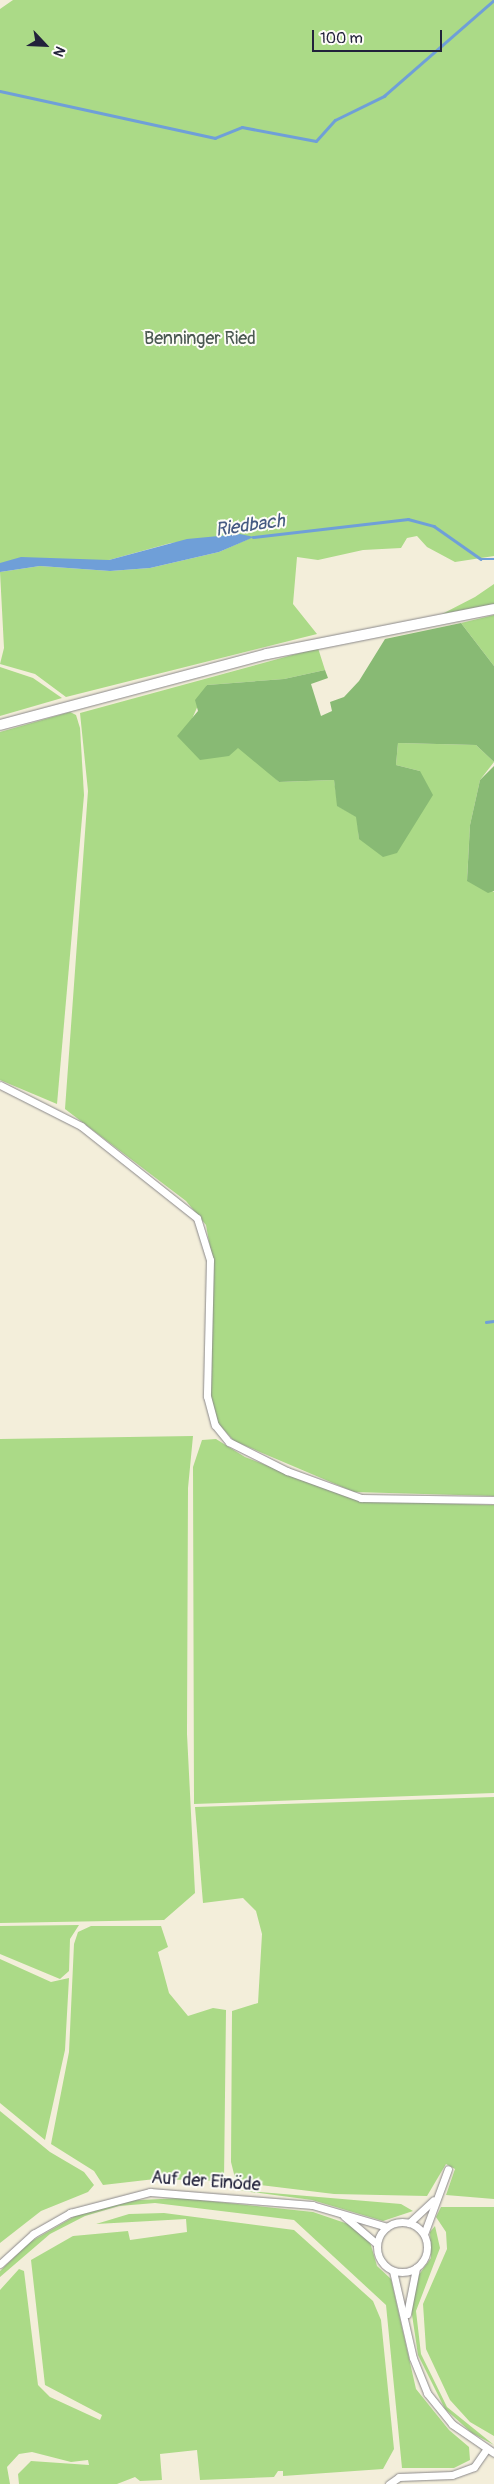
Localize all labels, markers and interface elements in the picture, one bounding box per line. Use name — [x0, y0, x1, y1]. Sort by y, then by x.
north arrow — [20, 20, 70, 70]
scale bar — [314, 20, 444, 52]
text: 100 m — [320, 29, 363, 48]
text: N — [49, 44, 69, 59]
park label: Benninger Ried — [144, 328, 256, 350]
water label: Riedbach — [214, 510, 286, 542]
street label: Auf der Einöde — [151, 2167, 261, 2197]

